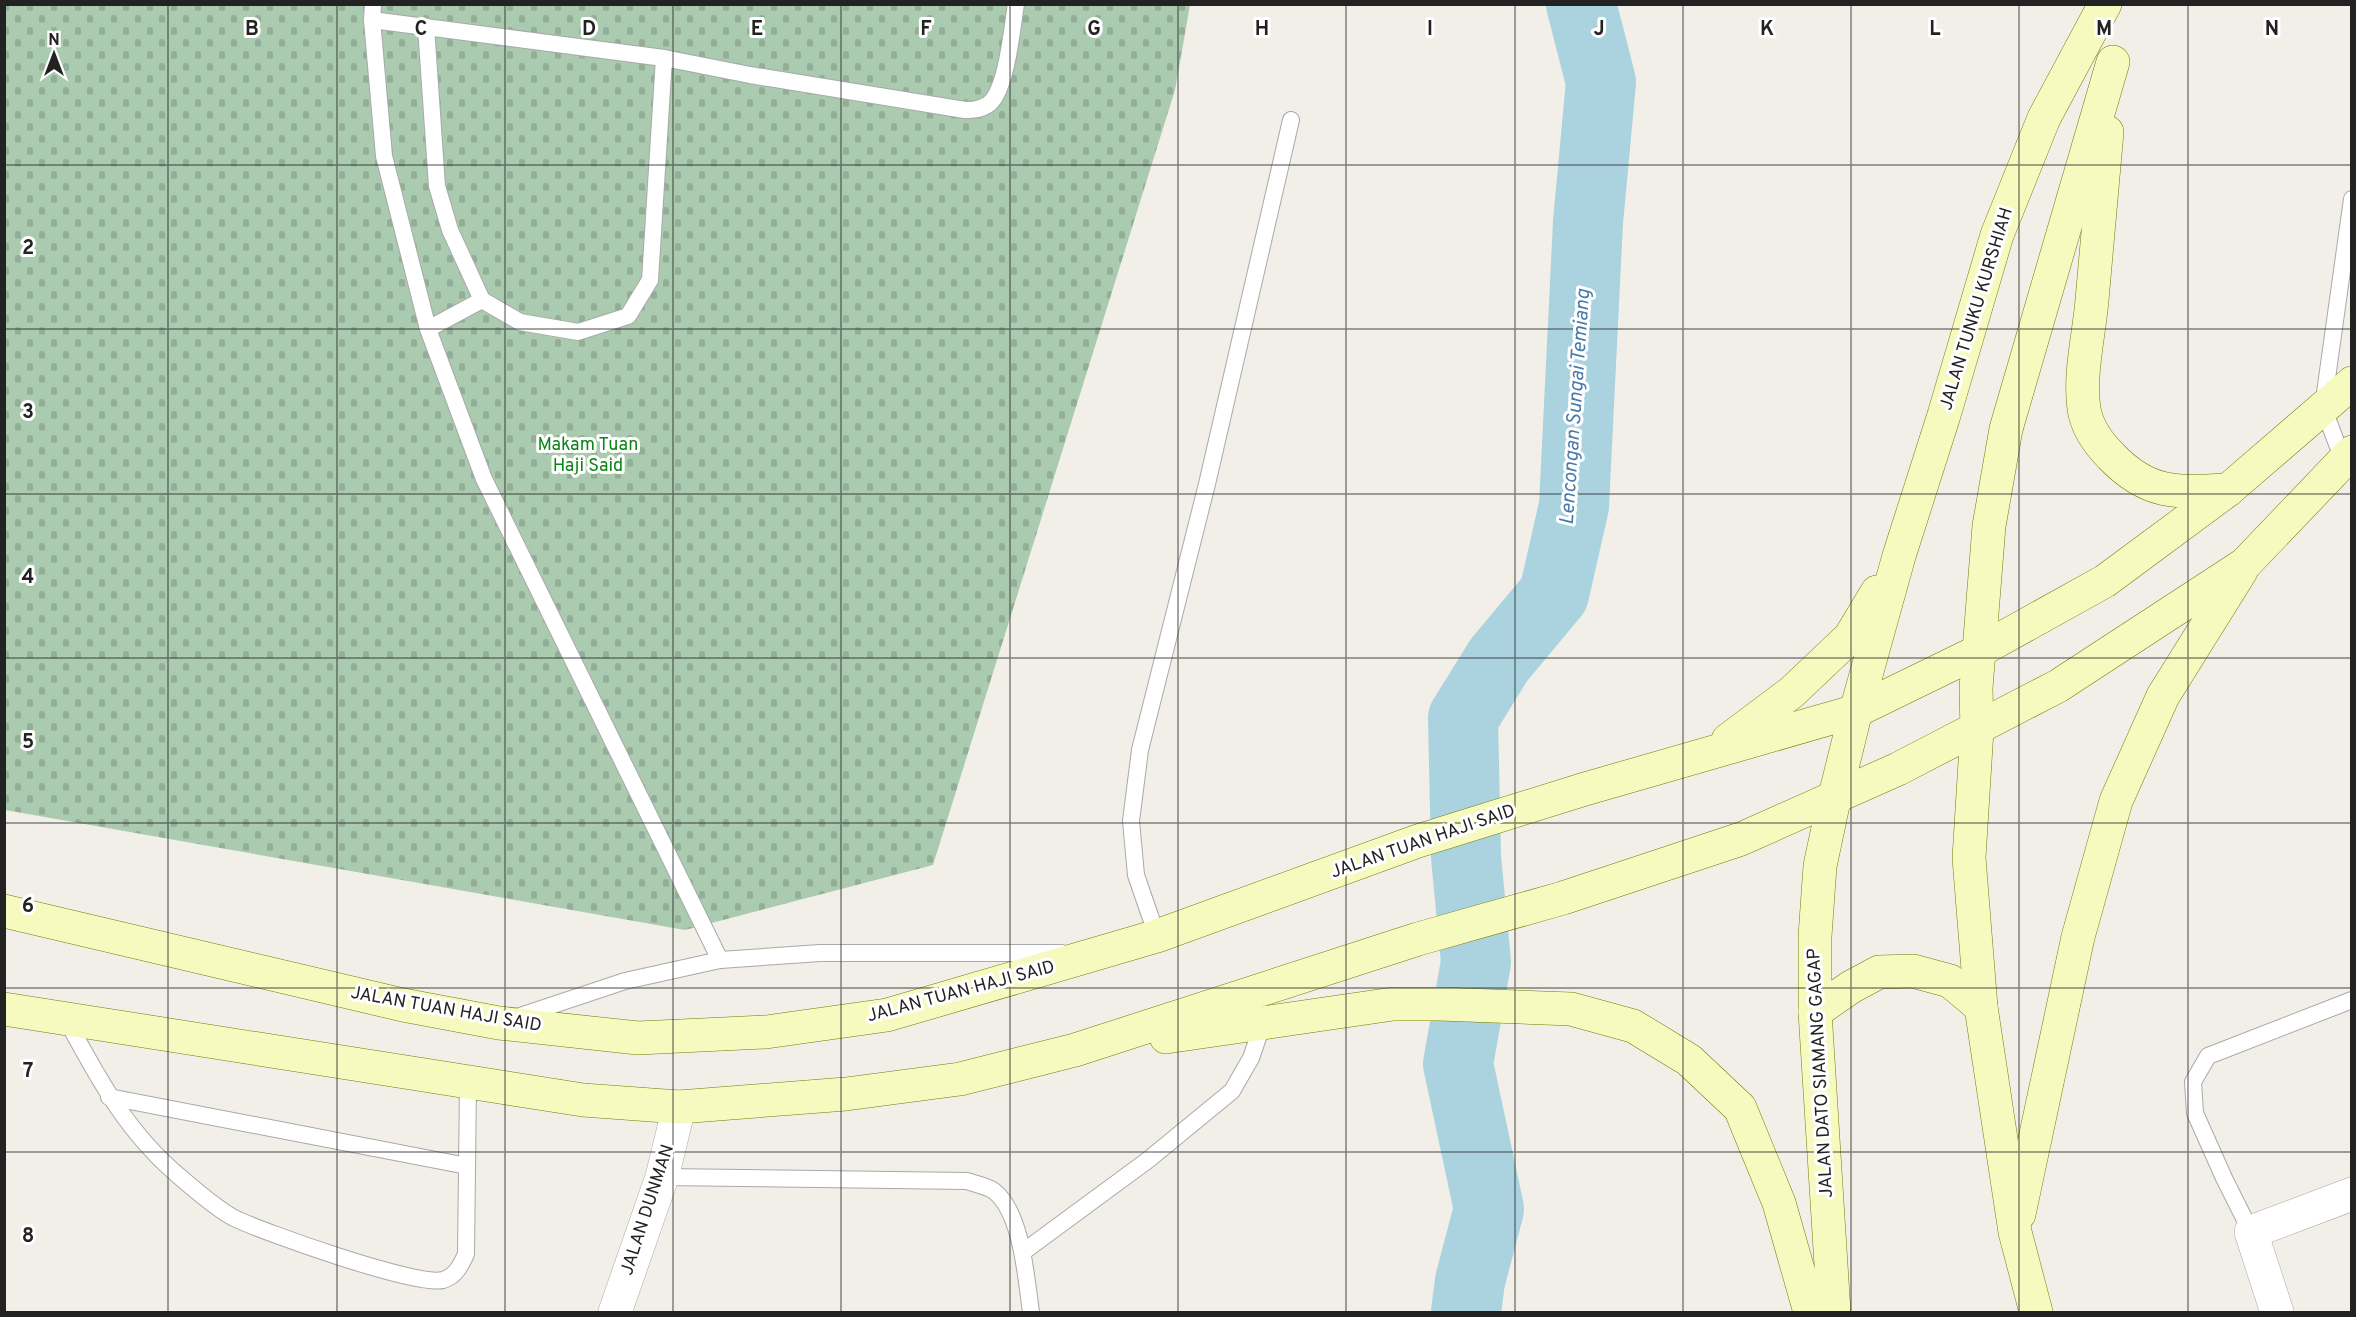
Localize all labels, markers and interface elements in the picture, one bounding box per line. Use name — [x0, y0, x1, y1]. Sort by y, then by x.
text: B — [245, 17, 259, 43]
text: C — [415, 17, 427, 43]
text: D — [582, 17, 596, 43]
text: E — [751, 17, 763, 43]
text: F — [920, 17, 932, 43]
text: G — [1087, 17, 1101, 43]
text: H — [1255, 17, 1269, 43]
text: I — [1427, 17, 1433, 43]
text: J — [1593, 17, 1605, 43]
text: K — [1760, 17, 1774, 43]
text: L — [1929, 17, 1941, 43]
text: M — [2096, 17, 2112, 43]
text: N — [2265, 17, 2279, 43]
north arrow — [24, 24, 84, 84]
text: N — [48, 31, 60, 51]
street label: JALAN TUNKU KURSHIAH — [1935, 205, 2019, 413]
text: 2 — [22, 236, 34, 262]
water label: Lencongan Sungai Temiang — [1555, 287, 1597, 526]
text: 3 — [22, 400, 34, 426]
park label: Makam Tuan Haji Said — [538, 434, 638, 478]
text: 4 — [22, 565, 34, 591]
text: 5 — [22, 730, 34, 756]
street label: JALAN TUAN HAJI SAID — [1328, 800, 1518, 884]
text: 6 — [22, 894, 34, 920]
street label: JALAN DATO SIAMANG GAGAP — [1803, 947, 1839, 1199]
street label: JALAN TUAN HAJI SAID — [865, 956, 1057, 1028]
street label: JALAN TUAN HAJI SAID — [349, 982, 543, 1038]
text: 7 — [23, 1059, 33, 1085]
street label: JALAN DUNMAN — [616, 1142, 680, 1278]
text: 8 — [22, 1224, 34, 1250]

